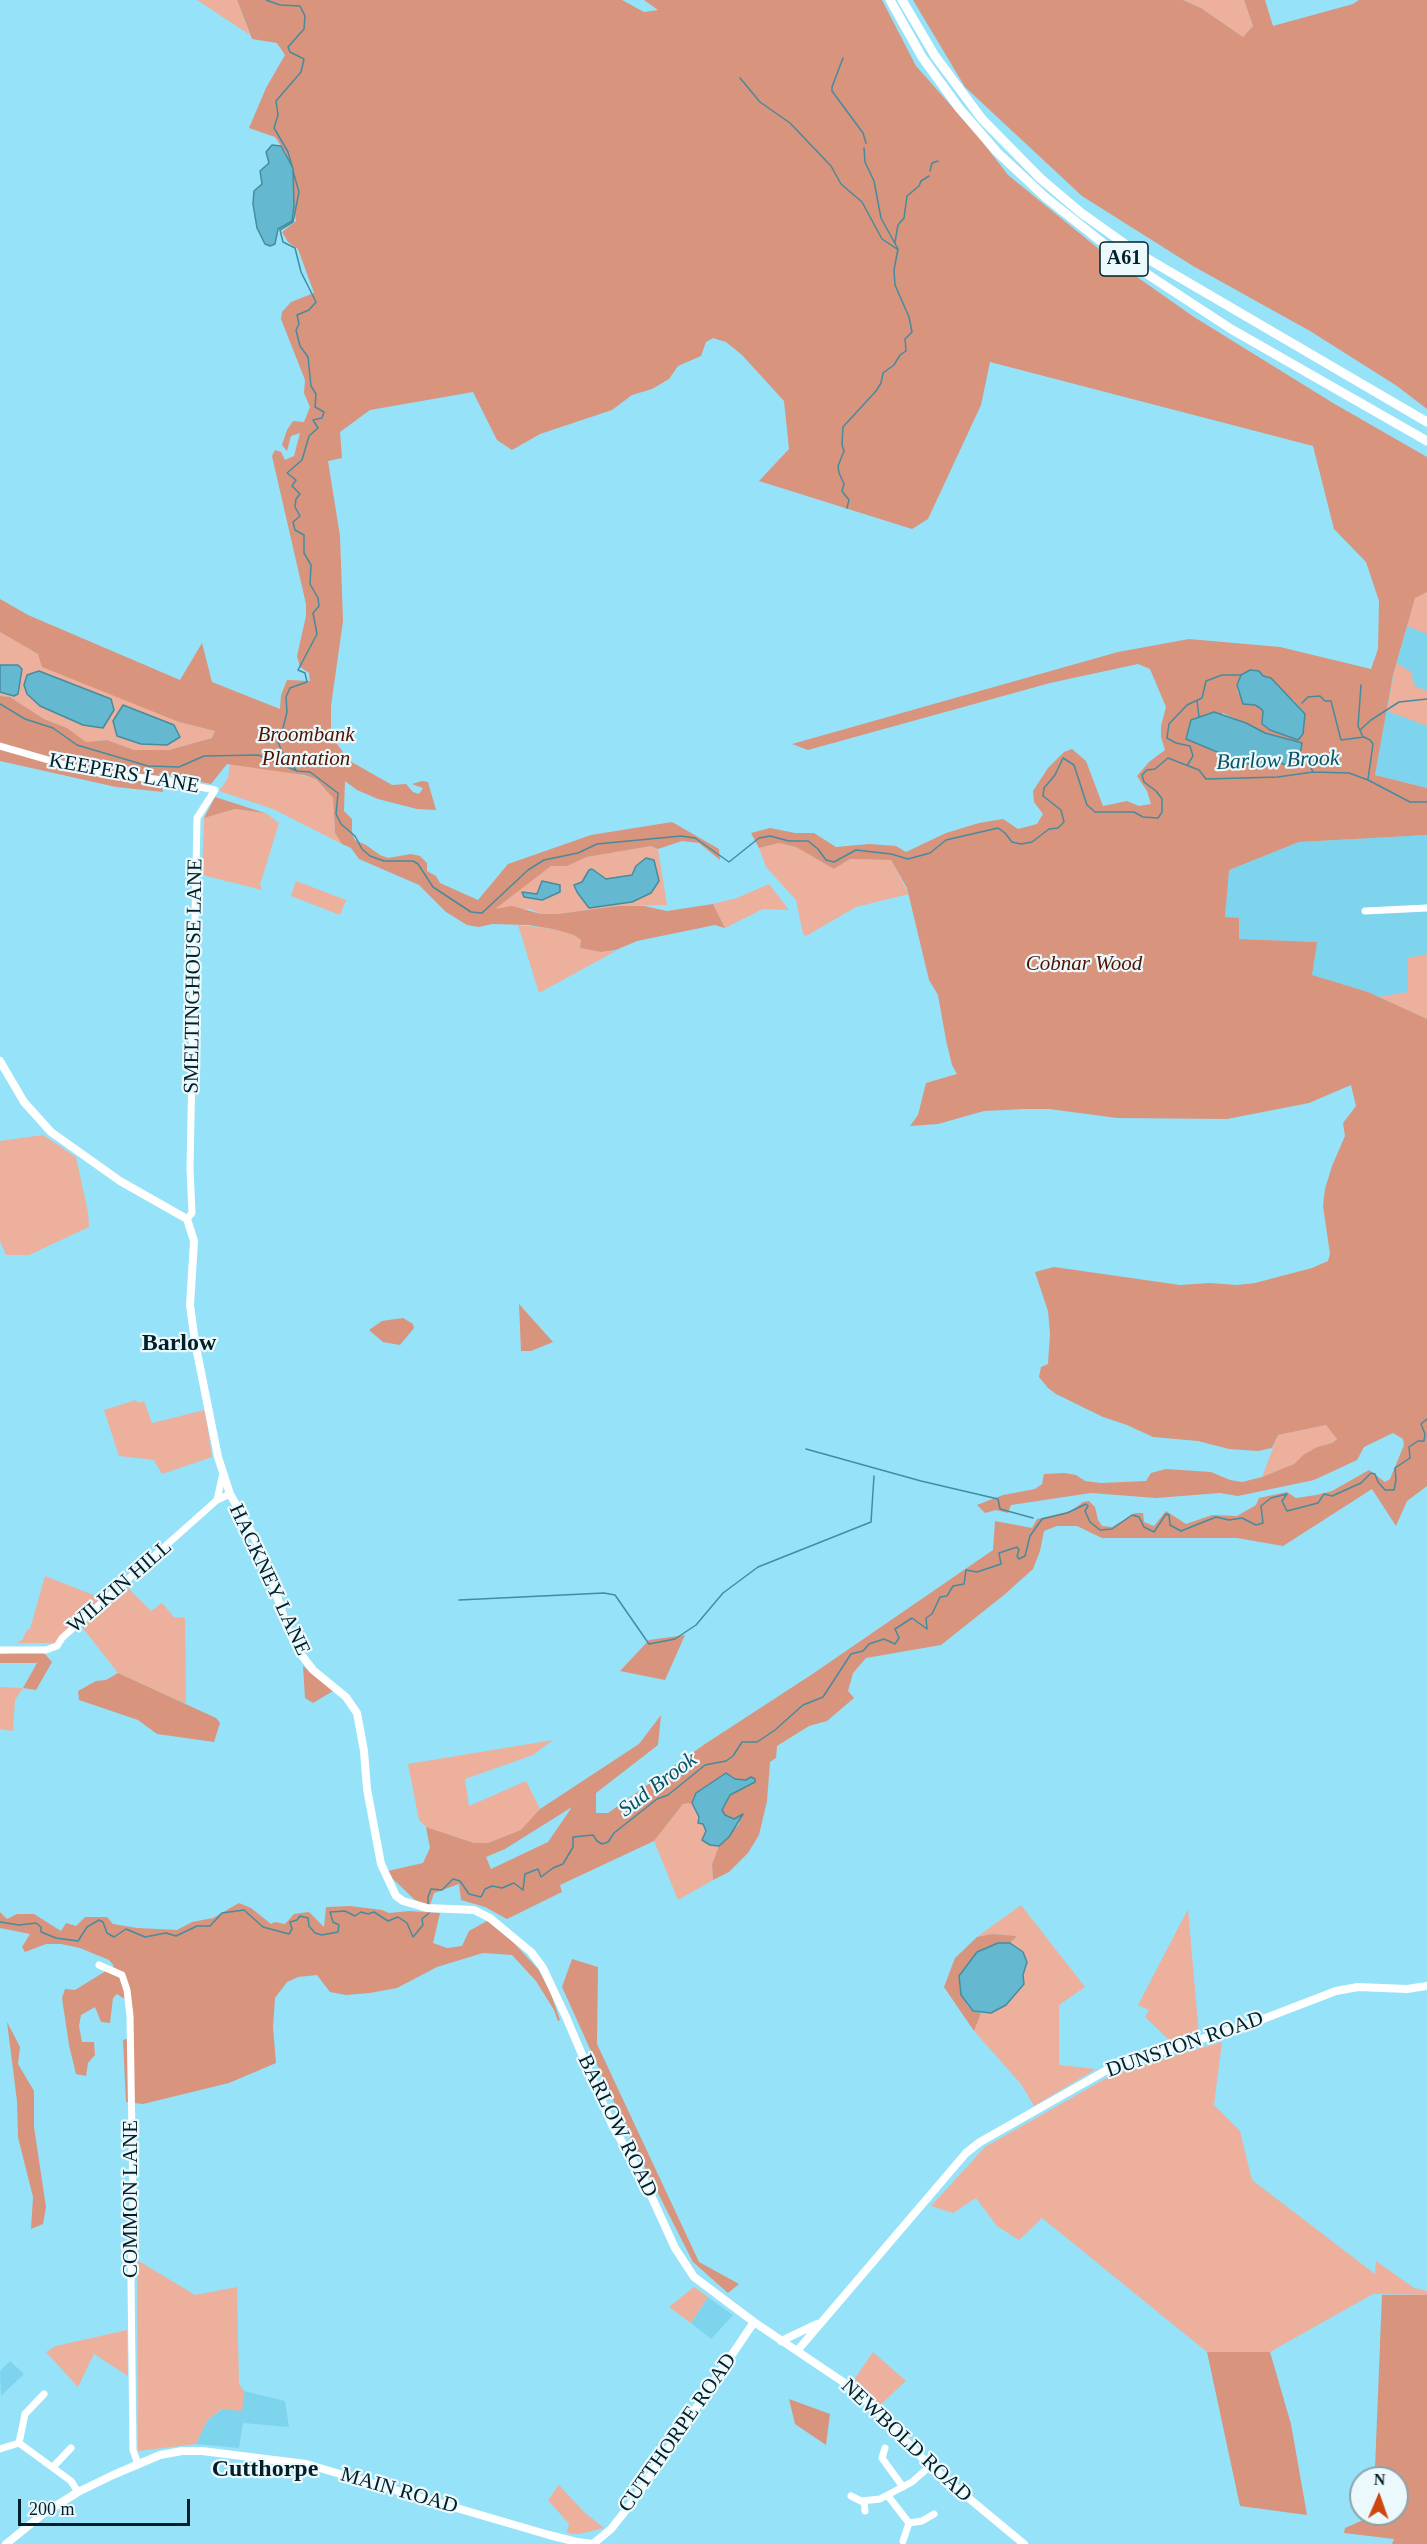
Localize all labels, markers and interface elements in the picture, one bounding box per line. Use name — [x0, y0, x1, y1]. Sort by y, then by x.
road number: A61 — [1100, 242, 1148, 276]
park label: Broombank Plantation — [257, 722, 355, 772]
water label: Barlow Brook — [1216, 746, 1340, 776]
street label: KEEPERS LANE — [47, 748, 201, 800]
street label: SMELTINGHOUSE LANE — [179, 858, 209, 1094]
park label: Cobnar Wood — [1026, 951, 1142, 977]
district label: Barlow — [142, 1330, 216, 1358]
street label: HACKNEY LANE — [223, 1500, 315, 1660]
street label: WILKIN HILL — [63, 1535, 177, 1639]
water label: Sud Brook — [614, 1747, 702, 1823]
street label: DUNSTON ROAD — [1103, 2006, 1267, 2084]
street label: BARLOW ROAD — [572, 2050, 662, 2202]
street label: COMMON LANE — [118, 2120, 144, 2278]
street label: CUTTHORPE ROAD — [614, 2349, 742, 2517]
street label: NEWBOLD ROAD — [835, 2374, 977, 2508]
district label: Cutthorpe — [212, 2456, 318, 2484]
street label: MAIN ROAD — [337, 2462, 461, 2520]
north arrow — [1349, 2466, 1409, 2526]
text: N — [1374, 2471, 1386, 2488]
scale bar — [21, 2487, 194, 2525]
text: 200 m — [29, 2499, 75, 2519]

